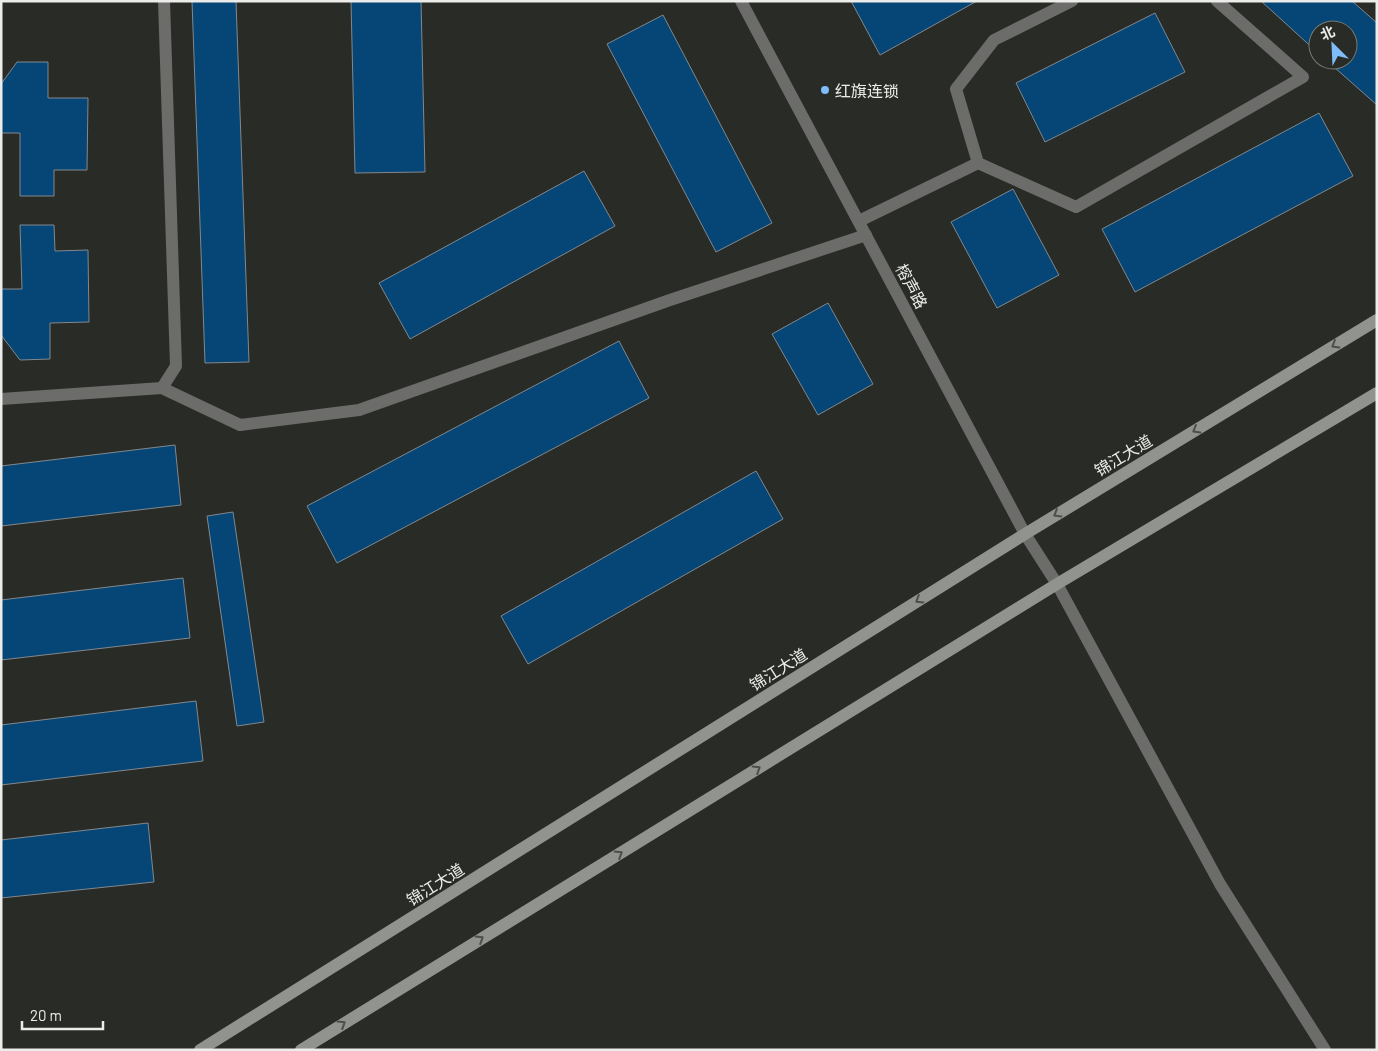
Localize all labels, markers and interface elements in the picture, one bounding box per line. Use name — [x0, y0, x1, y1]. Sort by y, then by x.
north arrow — [1308, 20, 1358, 70]
text: 北 — [1318, 22, 1337, 43]
place label: 红旗连锁 — [835, 81, 899, 100]
marker: 红旗连锁 — [819, 84, 831, 96]
street label: 榕声路 — [892, 260, 932, 312]
one-way arrow — [1332, 339, 1341, 349]
one-way arrow — [1193, 423, 1202, 433]
street label: 锦江大道 — [1091, 430, 1155, 480]
one-way arrow — [1054, 508, 1063, 518]
one-way arrow — [916, 594, 925, 603]
street label: 锦江大道 — [746, 644, 810, 694]
one-way arrow — [752, 765, 761, 775]
one-way arrow — [613, 850, 622, 860]
street label: 锦江大道 — [403, 859, 467, 909]
one-way arrow — [475, 936, 484, 945]
scale bar — [22, 998, 104, 1030]
text: 20 m — [30, 1006, 62, 1024]
one-way arrow — [337, 1021, 346, 1031]

